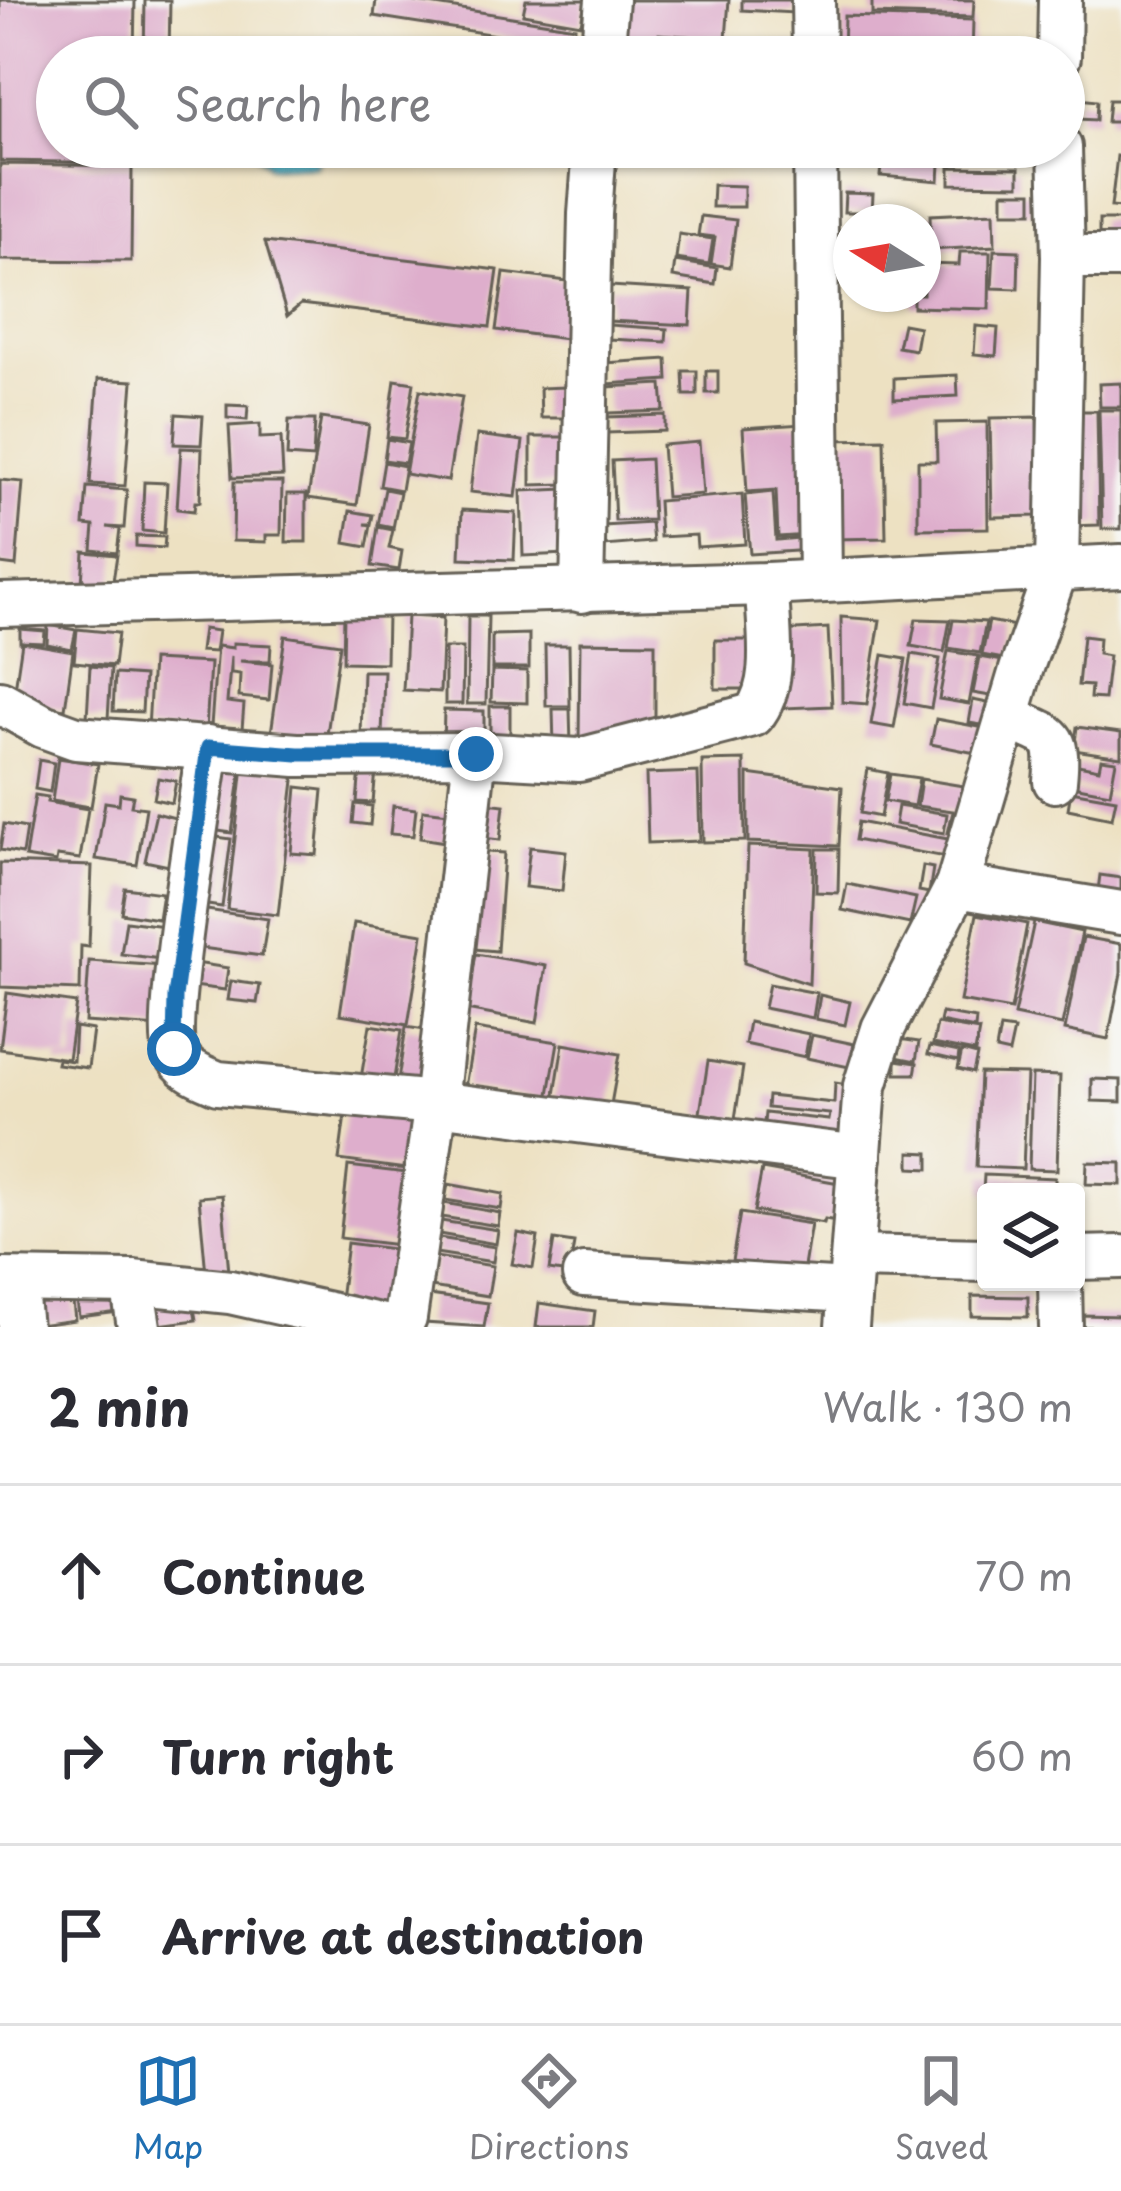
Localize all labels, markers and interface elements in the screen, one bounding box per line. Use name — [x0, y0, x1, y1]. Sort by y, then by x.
search box — [36, 36, 1085, 168]
text: Search here — [174, 68, 431, 136]
icon: search — [78, 69, 144, 135]
north arrow — [833, 204, 941, 312]
route end — [449, 727, 503, 781]
route start — [147, 1022, 201, 1076]
map controls — [977, 1183, 1085, 1291]
button: layers — [977, 1183, 1085, 1291]
text: 2 min — [48, 1367, 190, 1444]
text: Walk · 130 m — [823, 1376, 1073, 1435]
text: Continue — [162, 1541, 365, 1609]
icon: ahead — [48, 1542, 114, 1608]
text: 70 m — [975, 1545, 1073, 1604]
text: Turn right — [162, 1721, 394, 1789]
icon: right — [48, 1722, 114, 1788]
text: 60 m — [971, 1725, 1073, 1784]
text: Arrive at destination — [162, 1901, 645, 1969]
icon: arrive — [48, 1902, 114, 1968]
tab: Map — [133, 2048, 203, 2170]
tab: Directions — [469, 2048, 629, 2170]
tab: Saved — [895, 2048, 988, 2170]

